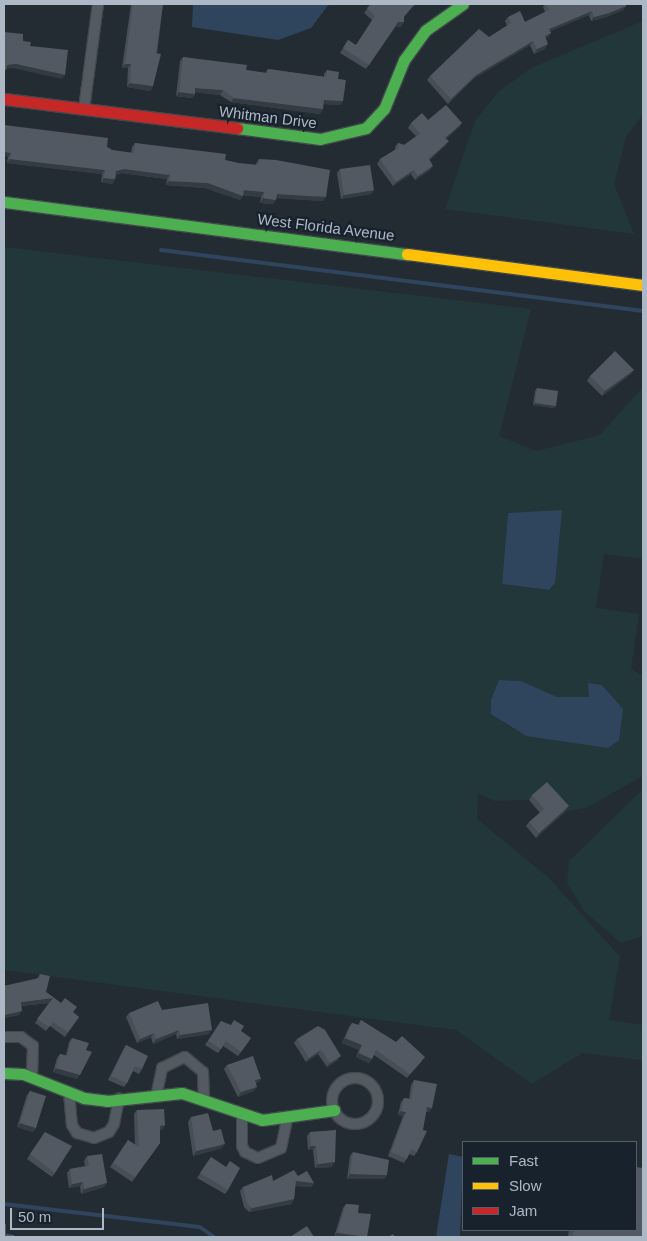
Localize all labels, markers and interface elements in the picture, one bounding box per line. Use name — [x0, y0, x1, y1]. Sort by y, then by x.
street label: Whitman Drive — [218, 102, 318, 132]
street label: West Florida Avenue — [256, 210, 396, 244]
legend — [462, 1141, 637, 1231]
text: Fast — [509, 1152, 538, 1169]
text: Slow — [509, 1177, 542, 1194]
scale bar — [12, 1198, 106, 1230]
text: Jam — [509, 1202, 537, 1219]
text: 50 m — [18, 1208, 51, 1225]

